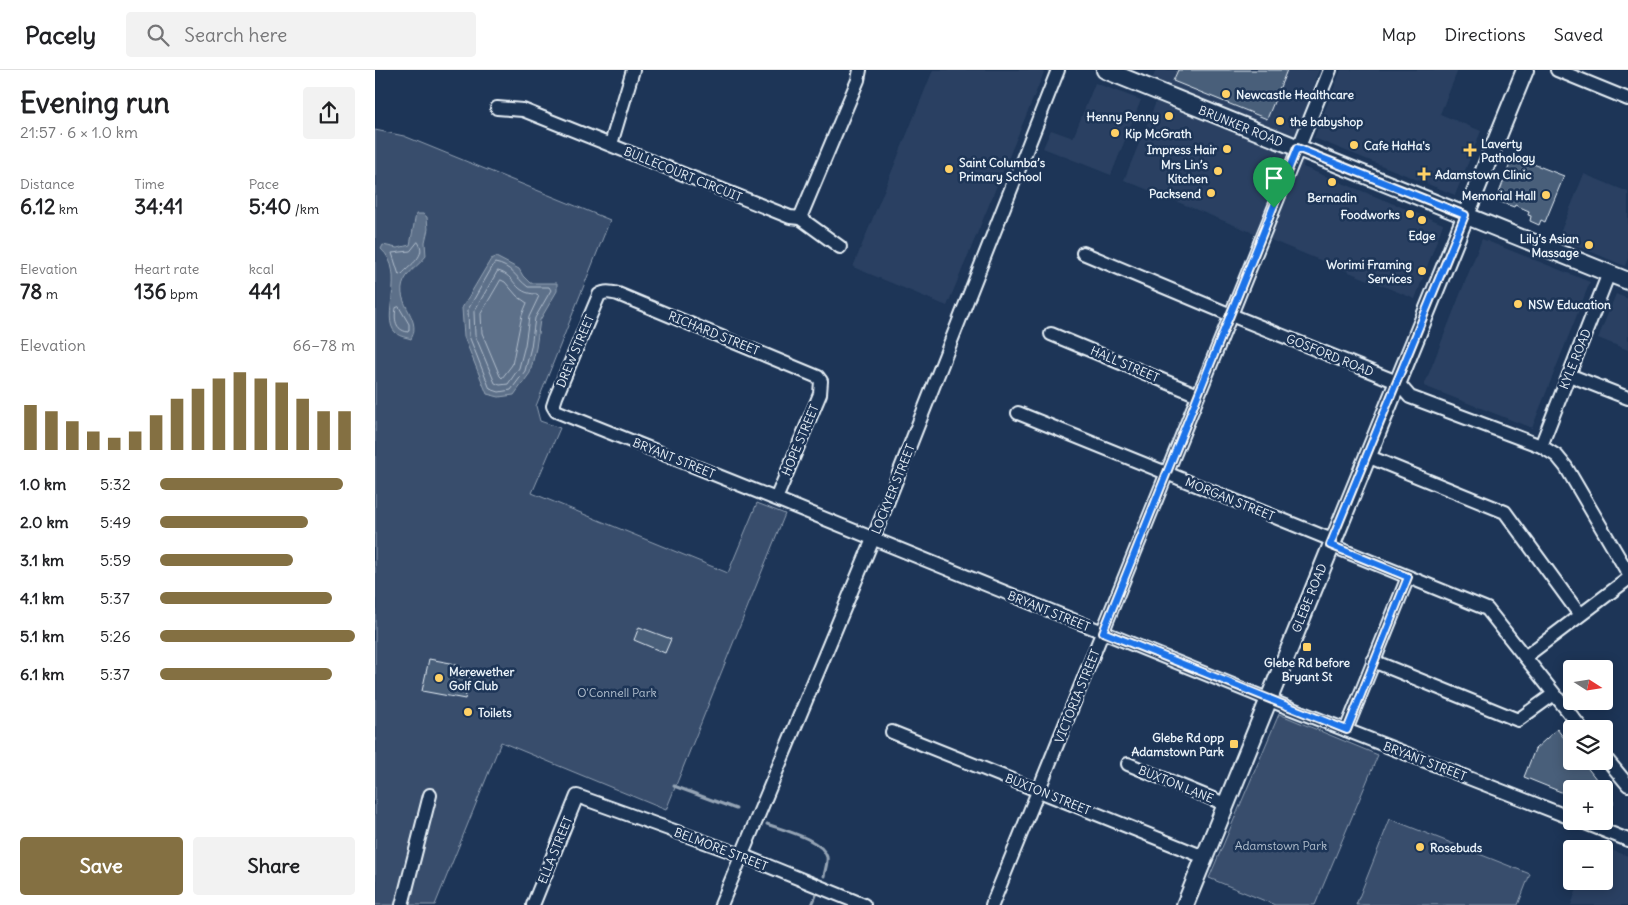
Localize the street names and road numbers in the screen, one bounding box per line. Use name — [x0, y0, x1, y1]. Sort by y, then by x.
street label: BRUNKER ROAD — [1196, 102, 1286, 150]
street label: BULLECOURT CIRCUIT — [622, 143, 744, 205]
street label: RICHARD STREET — [666, 308, 762, 358]
street label: DREW STREET — [553, 312, 597, 390]
street label: KYLE ROAD — [1556, 327, 1594, 391]
street label: GOSFORD ROAD — [1284, 331, 1376, 379]
street label: HALL STREET — [1088, 343, 1162, 385]
street label: HOPE STREET — [778, 402, 822, 478]
street label: BRYANT STREET — [631, 435, 717, 481]
street label: LOCKYER STREET — [868, 442, 918, 536]
street label: MORGAN STREET — [1183, 474, 1277, 524]
street label: GLEBE ROAD — [1288, 561, 1330, 635]
street label: BRYANT STREET — [1006, 588, 1092, 634]
street label: VICTORIA STREET — [1051, 647, 1103, 745]
street label: BRYANT STREET — [1381, 738, 1469, 784]
street label: BUXTON LANE — [1136, 762, 1216, 806]
street label: BUXTON STREET — [1003, 770, 1093, 818]
street label: ELLA STREET — [535, 814, 575, 886]
street label: BELMORE STREET — [672, 824, 770, 874]

